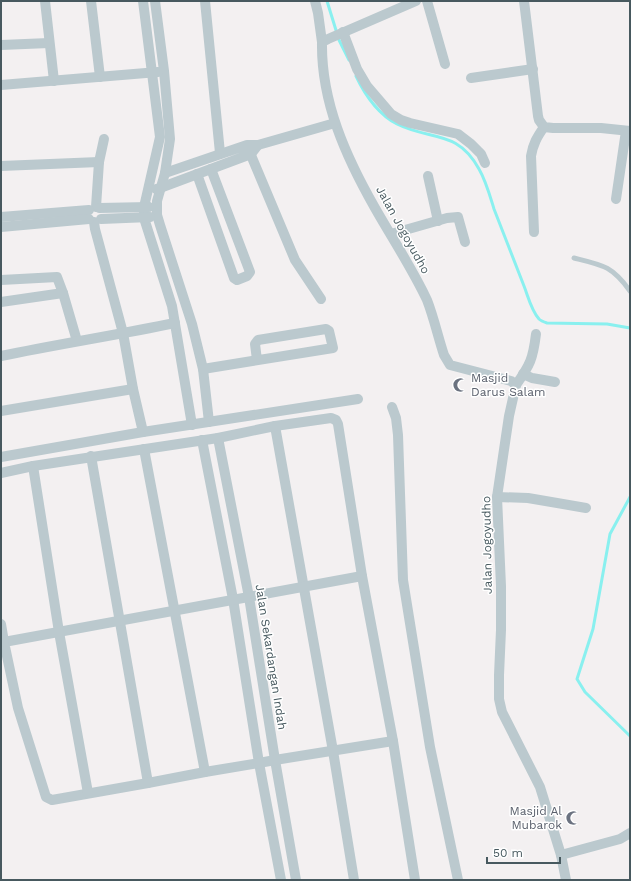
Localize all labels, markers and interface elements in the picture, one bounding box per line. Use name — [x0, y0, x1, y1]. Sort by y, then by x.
street label: Jalan Jogoyudho — [373, 184, 433, 276]
place label: Masjid Darus Salam — [471, 371, 545, 399]
mosque icon: Masjid Darus Salam — [452, 377, 468, 393]
street label: Jalan Jogoyudho — [479, 496, 495, 594]
street label: Jalan Sekardangan Indah — [253, 583, 289, 731]
place label: Masjid Al Mubarok — [510, 804, 562, 832]
mosque icon: Masjid Al Mubarok — [565, 810, 581, 826]
scale bar — [487, 839, 560, 865]
text: 50 m — [493, 846, 523, 860]

